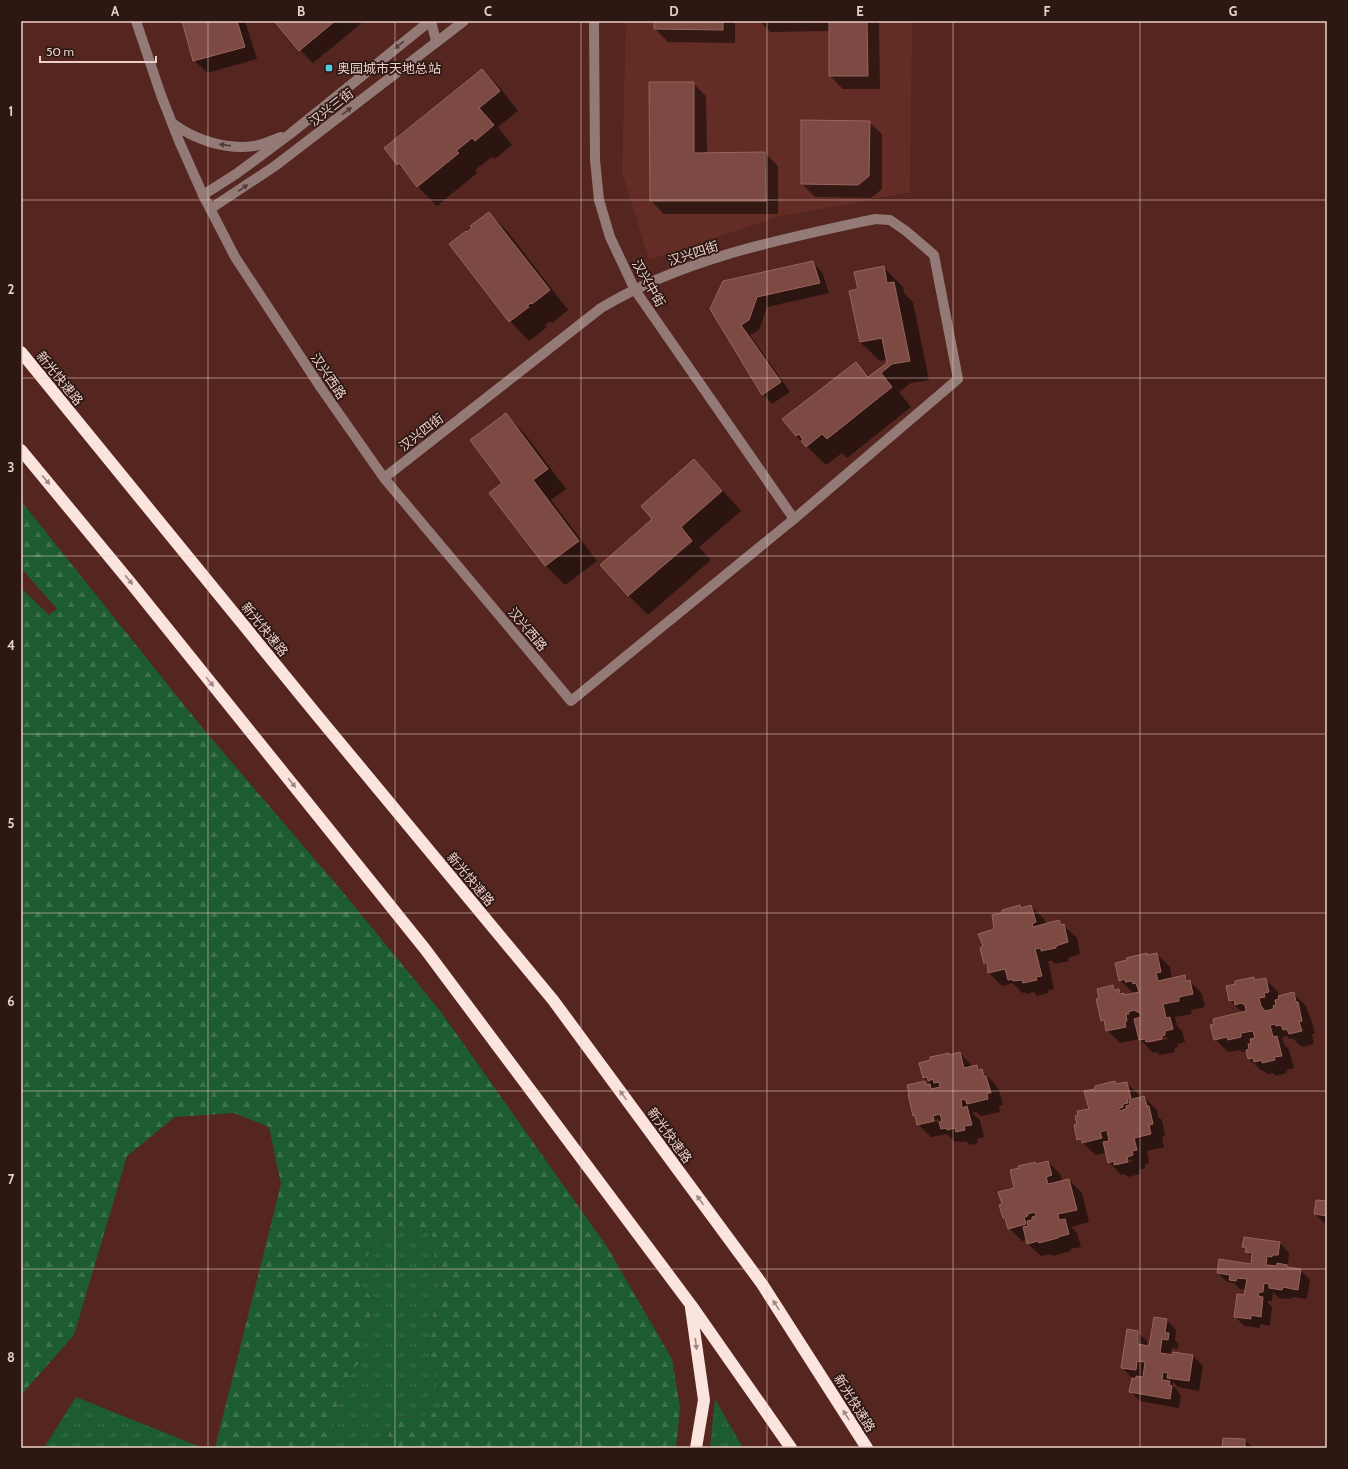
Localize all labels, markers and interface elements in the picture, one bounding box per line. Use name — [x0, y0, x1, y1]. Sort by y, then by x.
text: A — [111, 3, 120, 19]
text: B — [297, 3, 305, 19]
text: C — [484, 3, 492, 19]
text: D — [669, 3, 679, 19]
text: E — [856, 3, 864, 19]
text: F — [1044, 3, 1051, 19]
text: G — [1229, 3, 1238, 19]
scale bar — [40, 38, 156, 64]
one-way arrow — [394, 41, 405, 50]
text: 50 m — [46, 44, 74, 59]
place label: 奥园城市天地总站 — [337, 60, 441, 76]
marker: 奥园城市天地总站 — [324, 63, 334, 73]
street label: 汉兴三街 — [306, 85, 356, 129]
text: 1 — [9, 103, 13, 119]
one-way arrow — [342, 106, 353, 115]
one-way arrow — [219, 142, 231, 148]
one-way arrow — [238, 184, 248, 192]
street label: 汉兴四街 — [666, 237, 720, 269]
street label: 汉兴中街 — [629, 256, 669, 310]
text: 2 — [8, 281, 15, 297]
street label: 新光快速路 — [33, 348, 87, 408]
street label: 汉兴西路 — [308, 350, 350, 402]
street label: 汉兴四街 — [396, 410, 446, 454]
text: 3 — [7, 459, 15, 475]
one-way arrow — [41, 475, 50, 486]
one-way arrow — [124, 575, 133, 586]
street label: 新光快速路 — [238, 599, 292, 659]
street label: 汉兴西路 — [505, 604, 551, 654]
text: 4 — [7, 637, 15, 653]
one-way arrow — [206, 676, 215, 687]
one-way arrow — [287, 778, 296, 788]
text: 5 — [8, 815, 15, 831]
street label: 新光快速路 — [444, 849, 498, 909]
text: 6 — [7, 993, 15, 1009]
one-way arrow — [619, 1090, 627, 1100]
street label: 新光快速路 — [644, 1104, 696, 1166]
text: 7 — [8, 1171, 15, 1187]
one-way arrow — [696, 1194, 705, 1205]
one-way arrow — [772, 1300, 780, 1310]
one-way arrow — [693, 1338, 699, 1350]
text: 8 — [7, 1349, 15, 1365]
street label: 新光快速路 — [831, 1371, 879, 1435]
one-way arrow — [842, 1410, 850, 1420]

